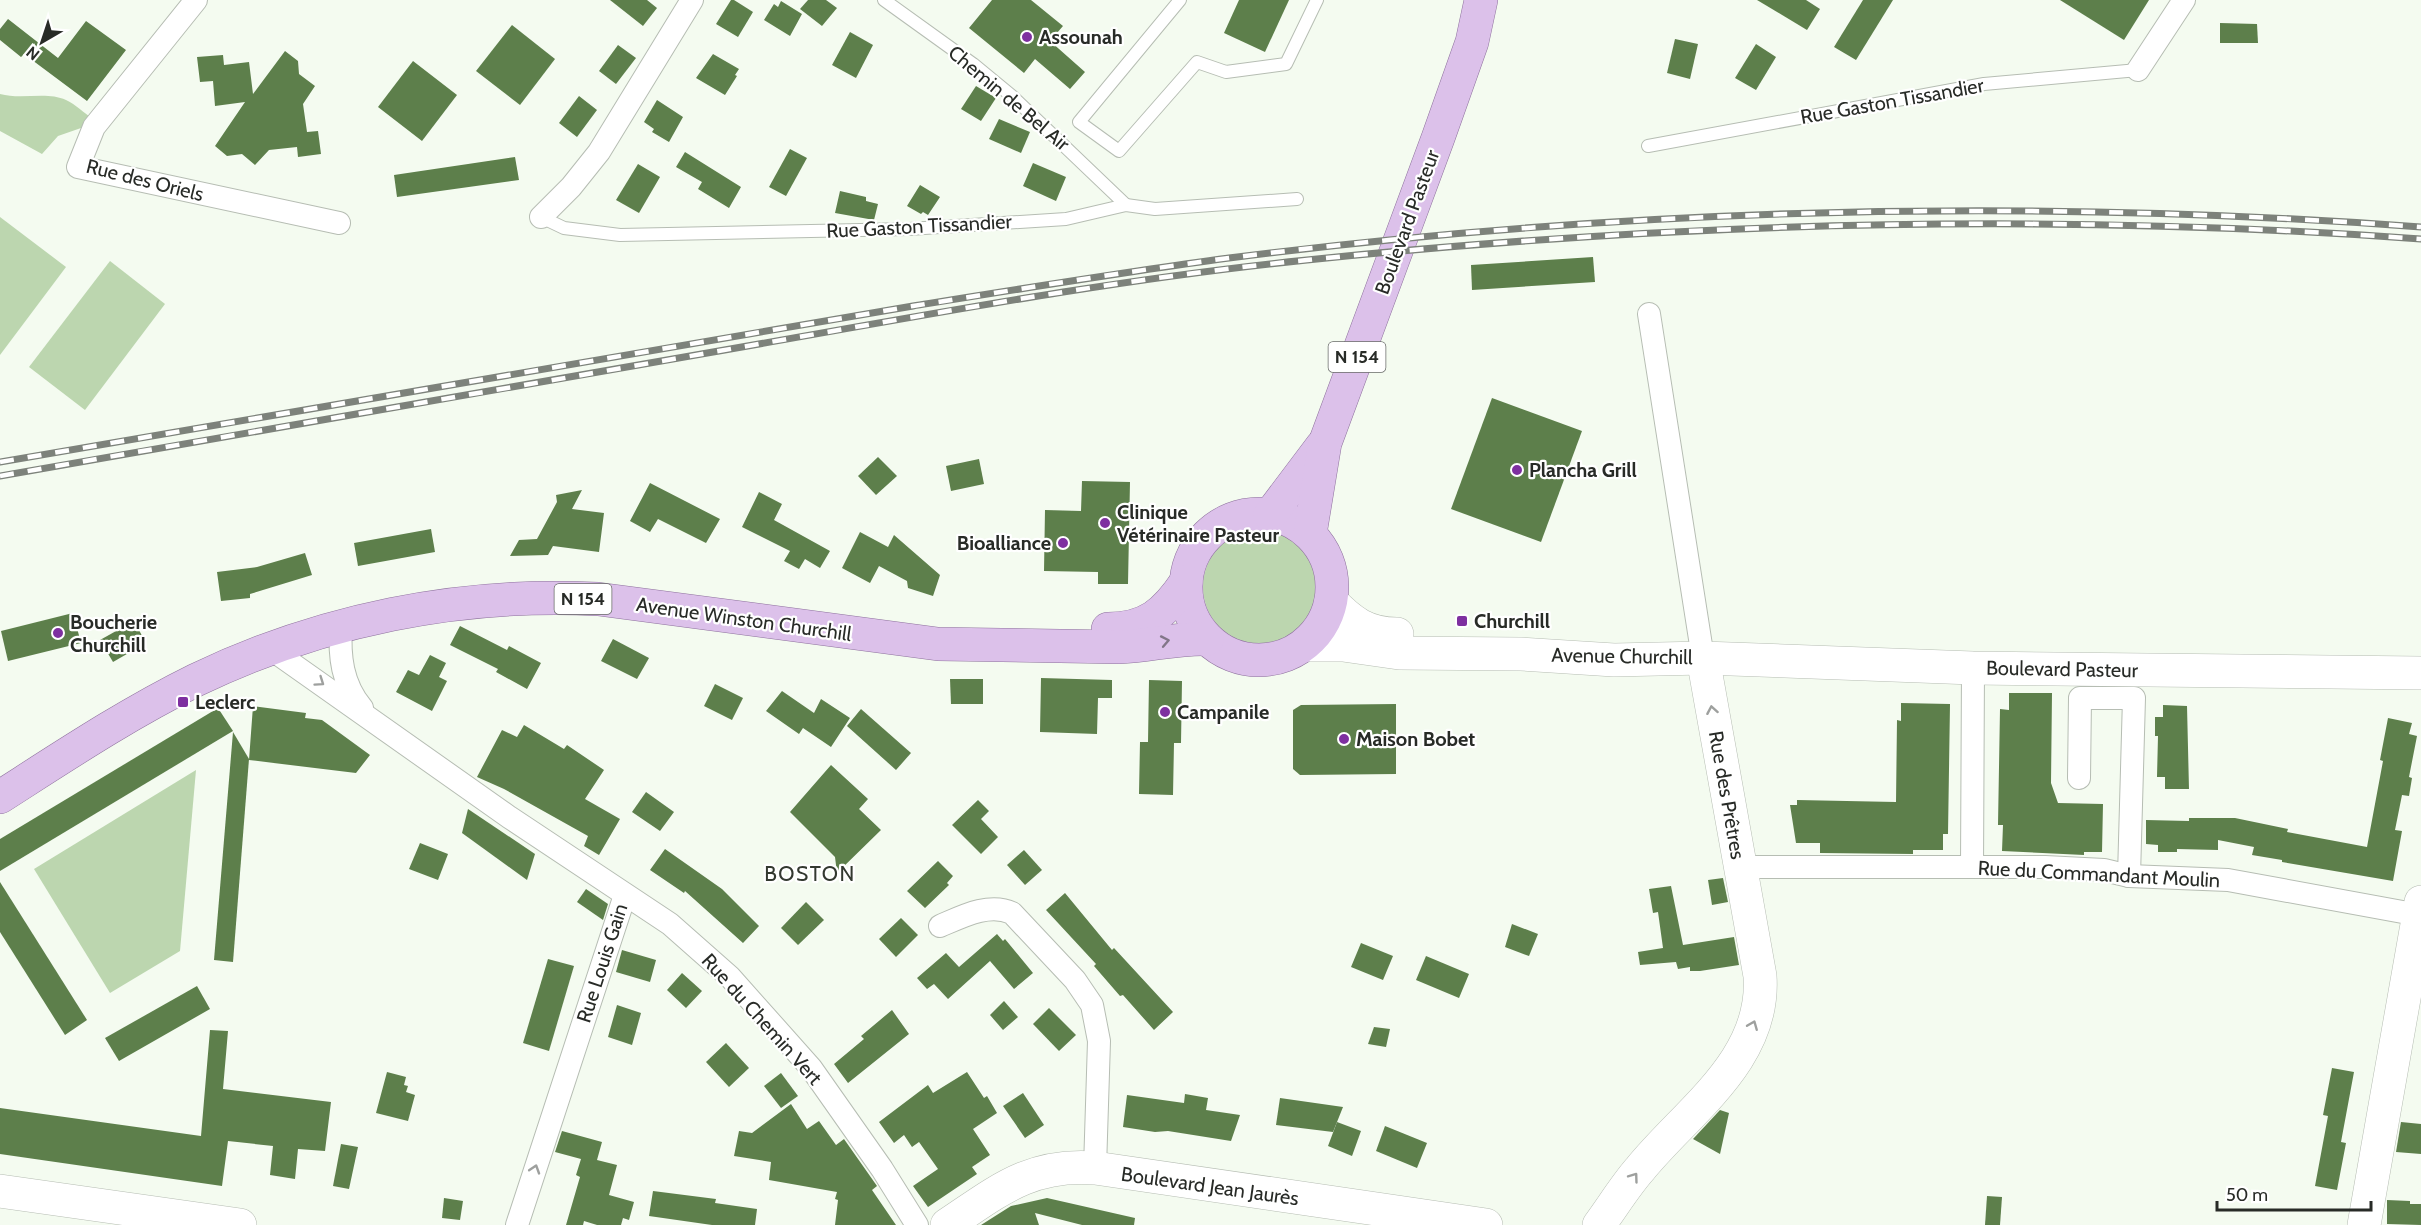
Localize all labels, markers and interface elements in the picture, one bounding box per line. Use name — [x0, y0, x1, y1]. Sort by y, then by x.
north arrow — [12, 12, 72, 72]
place label: Assounah — [1039, 25, 1123, 49]
marker: Assounah — [1020, 30, 1034, 44]
street label: Chemin de Bel Air — [943, 40, 1075, 156]
text: N — [23, 42, 43, 64]
street label: Rue Gaston Tissandier — [1798, 73, 1986, 129]
street label: Boulevard Pasteur — [1370, 146, 1444, 297]
street label: Rue des Oriels — [84, 154, 206, 206]
street label: Rue Gaston Tissandier — [826, 209, 1013, 243]
road number: N 154 — [1328, 342, 1386, 372]
place label: Plancha Grill — [1529, 458, 1637, 482]
marker: Plancha Grill — [1510, 463, 1524, 477]
place label: Clinique Vétérinaire Pasteur — [1117, 500, 1280, 547]
marker: Clinique Vétérinaire Pasteur — [1098, 516, 1112, 530]
place label: Bioalliance — [957, 531, 1051, 555]
marker: Bioalliance — [1056, 536, 1070, 550]
road number: N 154 — [554, 584, 612, 614]
street label: Avenue Winston Churchill — [635, 592, 853, 646]
place label: Churchill — [1474, 609, 1550, 633]
place label: Boucherie Churchill — [70, 610, 157, 657]
marker: Churchill — [1455, 614, 1469, 628]
marker: Boucherie Churchill — [51, 626, 65, 640]
one-way arrow — [1160, 635, 1170, 648]
street label: Avenue Churchill — [1551, 643, 1693, 669]
street label: Boulevard Pasteur — [1986, 656, 2139, 682]
one-way arrow — [313, 675, 324, 686]
place label: Leclerc — [195, 690, 255, 714]
marker: Leclerc — [176, 695, 190, 709]
place label: Campanile — [1177, 700, 1269, 724]
marker: Campanile — [1158, 705, 1172, 719]
one-way arrow — [1706, 705, 1718, 715]
place label: Maison Bobet — [1356, 727, 1475, 751]
street label: Rue des Prêtres — [1704, 729, 1750, 861]
marker: Maison Bobet — [1337, 732, 1351, 746]
street label: Rue du Commandant Moulin — [1977, 856, 2221, 892]
district label: BOSTON — [764, 861, 856, 886]
street label: Rue Louis Gain — [571, 900, 633, 1026]
street label: Rue du Chemin Vert — [697, 948, 827, 1090]
one-way arrow — [1746, 1021, 1758, 1032]
street label: Boulevard Jean Jaurès — [1120, 1162, 1300, 1210]
one-way arrow — [528, 1164, 540, 1175]
one-way arrow — [1626, 1173, 1637, 1184]
scale bar — [2217, 1174, 2372, 1212]
text: 50 m — [2226, 1184, 2268, 1206]

